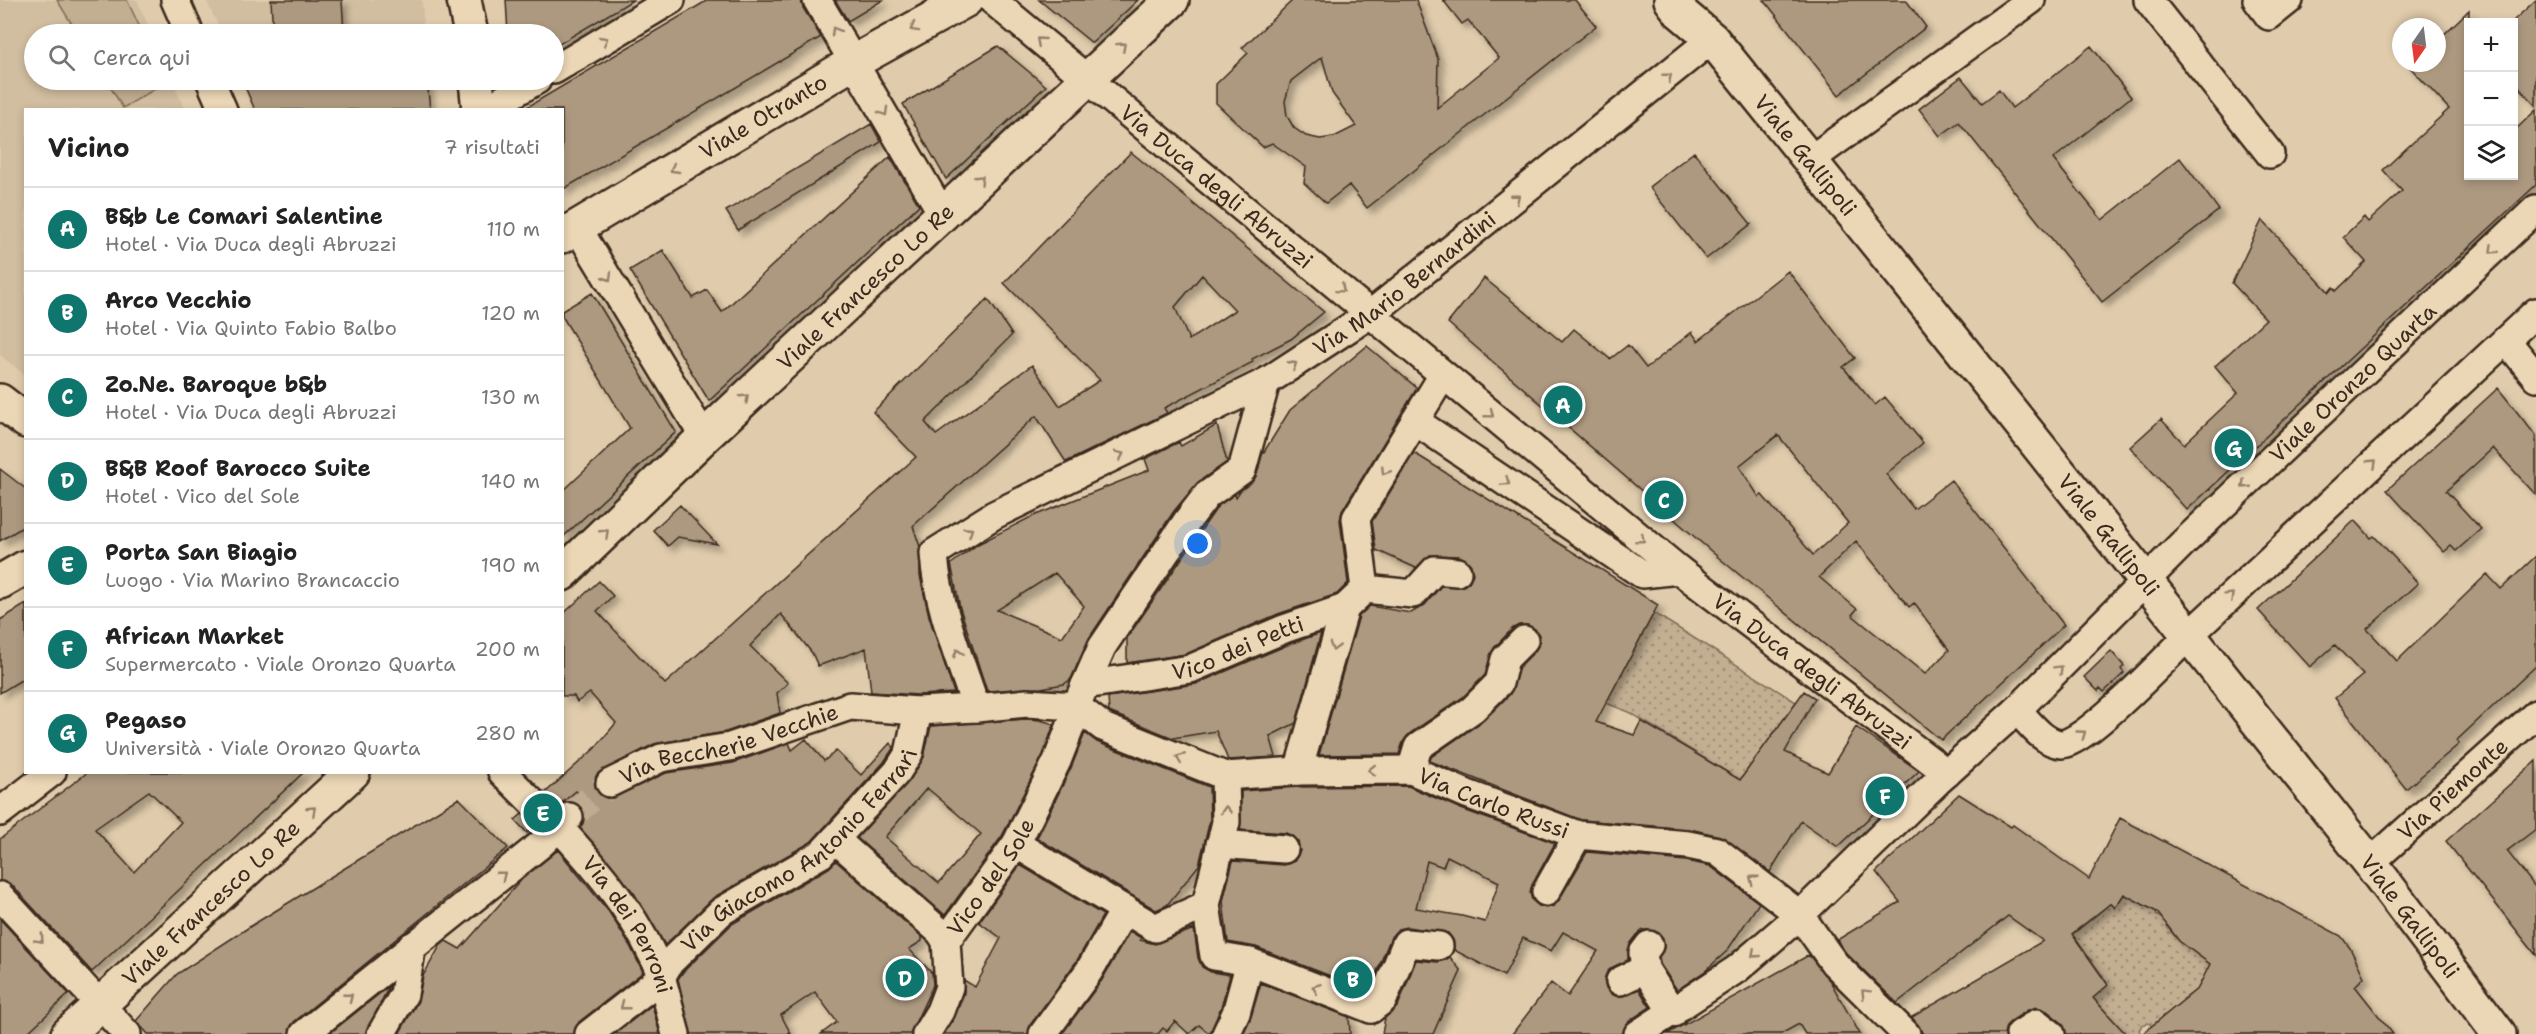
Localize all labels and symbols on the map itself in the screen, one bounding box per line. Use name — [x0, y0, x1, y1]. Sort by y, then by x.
north arrow — [2392, 18, 2446, 72]
one-way arrow — [910, 21, 921, 32]
one-way arrow — [831, 27, 842, 37]
one-way arrow — [598, 36, 608, 48]
one-way arrow — [1036, 37, 1047, 48]
one-way arrow — [1115, 42, 1126, 53]
street label: Viale Otranto — [694, 67, 832, 166]
one-way arrow — [1661, 73, 1672, 84]
street label: Viale Gallipoli — [1748, 88, 1864, 222]
street label: Via Duca degli Abruzzi — [1114, 98, 1319, 275]
one-way arrow — [876, 106, 888, 116]
one-way arrow — [670, 162, 680, 174]
one-way arrow — [973, 176, 984, 187]
one-way arrow — [1509, 195, 1520, 206]
street label: Viale Francesco Lo Re — [770, 196, 960, 376]
street label: Via Mario Bernardini — [1307, 204, 1502, 362]
one-way arrow — [2490, 242, 2501, 253]
one-way arrow — [600, 271, 612, 281]
one-way arrow — [1334, 282, 1345, 293]
street label: Viale Oronzo Quarta — [2263, 296, 2443, 469]
one-way arrow — [1286, 361, 1297, 372]
pin: A — [1544, 382, 1582, 428]
one-way arrow — [739, 394, 749, 405]
one-way arrow — [1484, 407, 1495, 418]
pin: G — [2214, 426, 2254, 470]
one-way arrow — [1113, 450, 1124, 462]
one-way arrow — [2366, 460, 2377, 471]
one-way arrow — [1380, 465, 1392, 475]
street label: Viale Gallipoli — [2051, 468, 2167, 602]
one-way arrow — [1500, 475, 1510, 487]
one-way arrow — [2241, 477, 2252, 488]
pin: C — [1644, 478, 1684, 522]
one-way arrow — [963, 526, 973, 538]
one-way arrow — [598, 529, 608, 540]
your location — [1183, 529, 1212, 558]
one-way arrow — [1634, 531, 1645, 542]
street label: Via Duca degli Abruzzi — [1707, 586, 1918, 756]
one-way arrow — [2224, 592, 2234, 603]
street label: Vico dei Petti — [1170, 609, 1308, 686]
one-way arrow — [1329, 642, 1341, 652]
one-way arrow — [953, 648, 965, 659]
one-way arrow — [2052, 665, 2062, 676]
street label: Via Beccherie Vecchie — [614, 697, 842, 791]
one-way arrow — [2075, 730, 2086, 741]
street label: Via Piemonte — [2391, 731, 2514, 846]
street label: Via Giacomo Antonio Ferrari — [674, 747, 924, 958]
one-way arrow — [1176, 753, 1187, 765]
street label: Via Carlo Russi — [1414, 760, 1573, 845]
one-way arrow — [1367, 764, 1376, 776]
pin: F — [1866, 774, 1904, 818]
pin: E — [524, 790, 562, 836]
one-way arrow — [305, 806, 316, 817]
one-way arrow — [1219, 806, 1232, 815]
street label: Viale Francesco Lo Re — [115, 813, 306, 992]
street label: Vico del Sole — [940, 813, 1041, 941]
street label: Viale Gallipoli — [2354, 848, 2466, 984]
street label: Via dei Perroni — [576, 849, 680, 997]
one-way arrow — [495, 872, 506, 883]
one-way arrow — [1749, 876, 1760, 887]
one-way arrow — [33, 932, 44, 942]
one-way arrow — [1751, 946, 1762, 957]
pin: D — [886, 956, 924, 1000]
pin: B — [1334, 956, 1372, 1002]
one-way arrow — [1312, 983, 1323, 995]
one-way arrow — [1861, 989, 1871, 1000]
one-way arrow — [342, 993, 353, 1004]
one-way arrow — [620, 999, 631, 1010]

